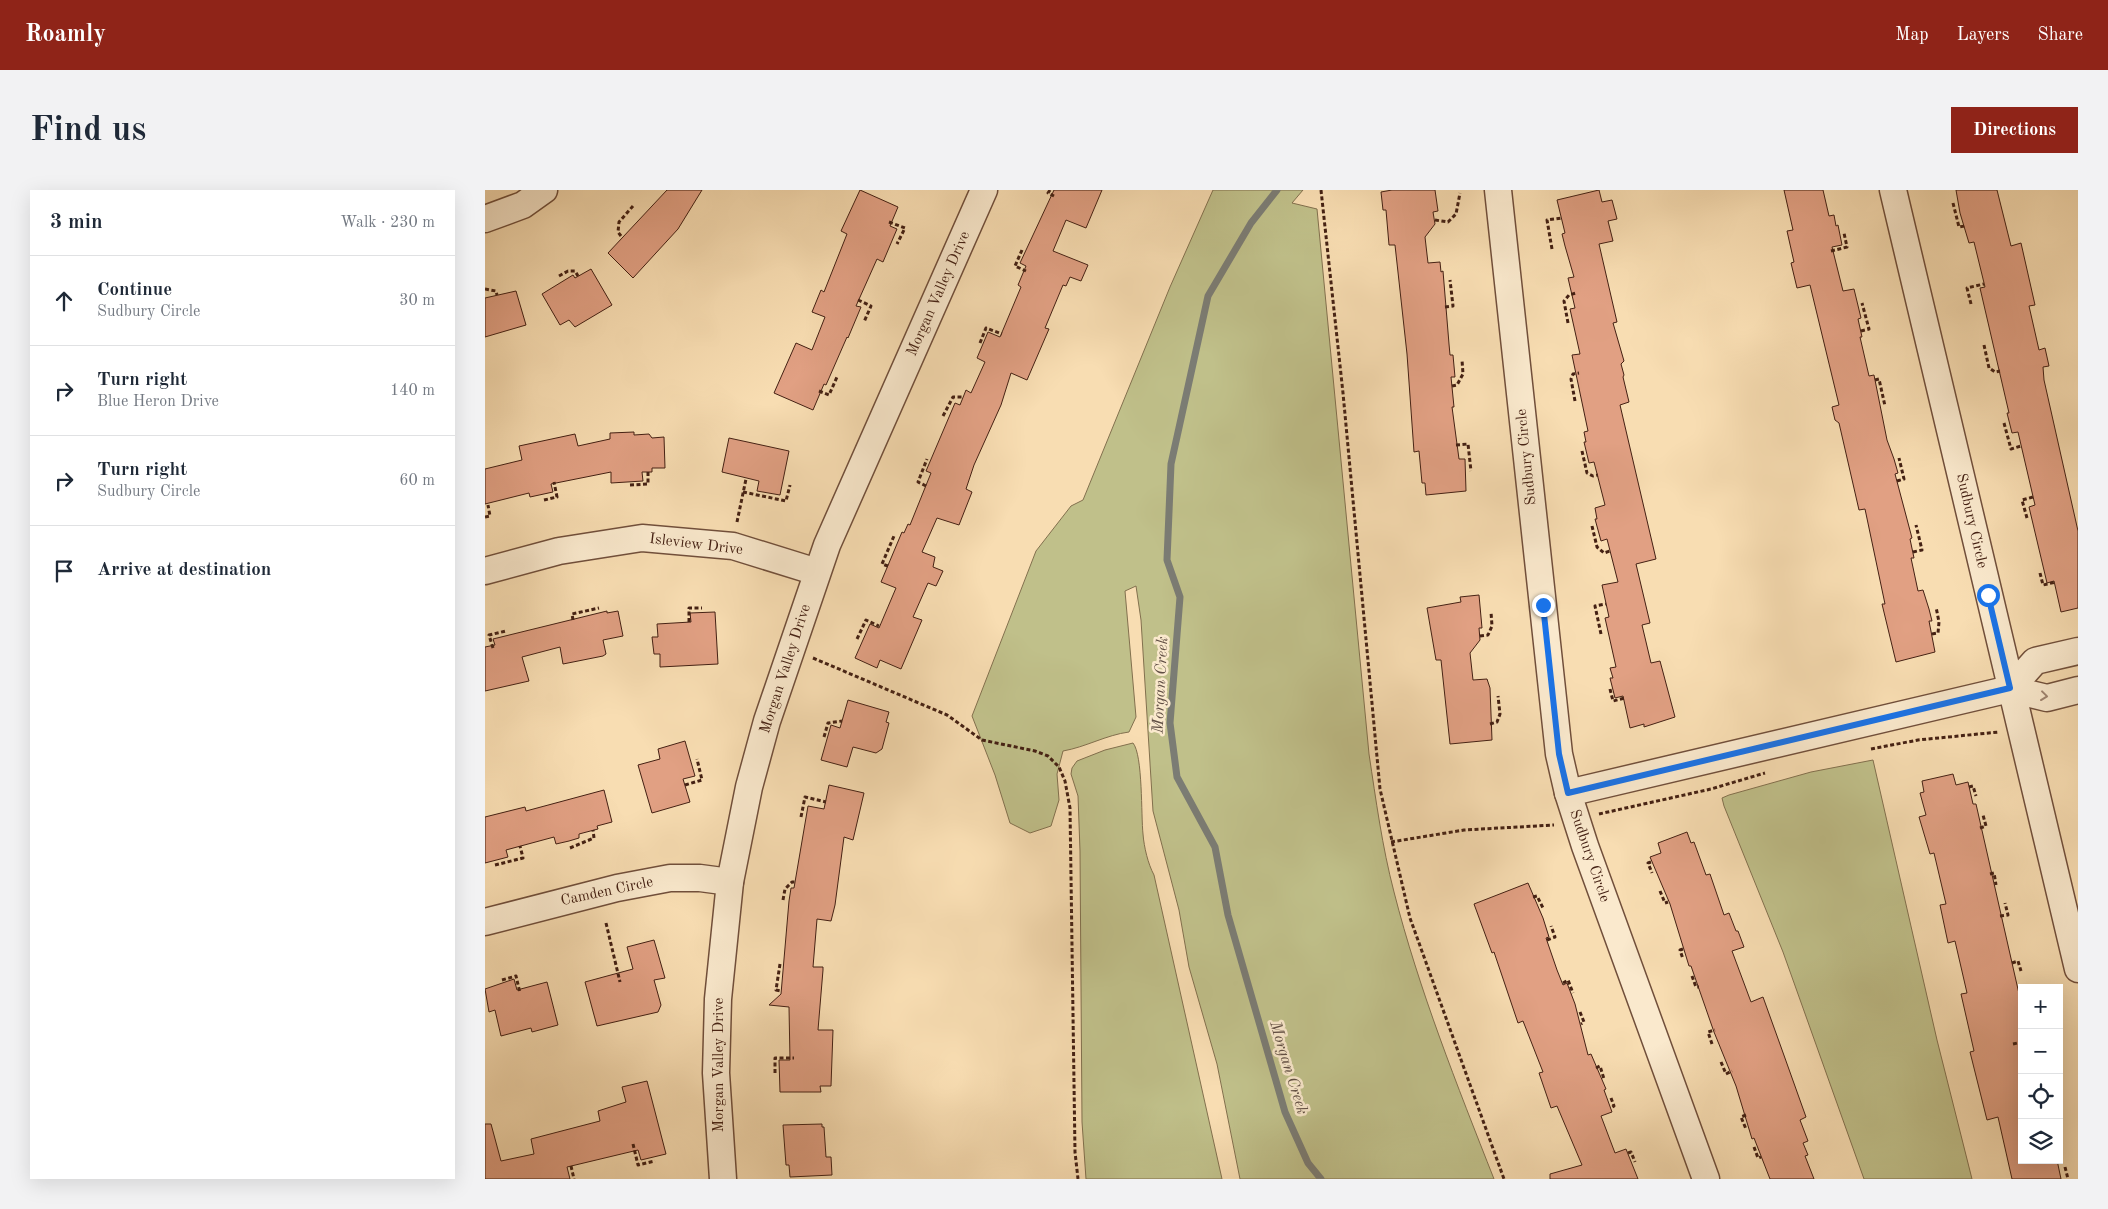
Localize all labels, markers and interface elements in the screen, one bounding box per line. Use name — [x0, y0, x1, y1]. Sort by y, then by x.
text: Roamly — [25, 23, 106, 47]
text: Map — [1895, 26, 1929, 44]
text: Layers — [1957, 26, 2009, 44]
text: Share — [2037, 26, 2083, 44]
button: Directions — [1951, 107, 2078, 153]
text: Find us — [30, 113, 146, 148]
text: 3 min — [50, 212, 103, 233]
text: Walk · 230 m — [340, 215, 435, 231]
street label: Morgan Valley Drive — [905, 229, 973, 359]
text: Continue — [97, 281, 172, 300]
icon: ahead — [50, 287, 78, 315]
text: 30 m — [399, 293, 435, 309]
text: Sudbury Circle — [97, 304, 200, 320]
text: Turn right — [97, 371, 187, 390]
icon: right — [50, 377, 78, 405]
text: 140 m — [390, 383, 435, 399]
text: Blue Heron Drive — [97, 394, 219, 410]
street label: Sudbury Circle — [1514, 408, 1540, 506]
text: Turn right — [97, 461, 187, 480]
icon: right — [50, 467, 78, 495]
street label: Sudbury Circle — [1953, 472, 1989, 570]
text: 60 m — [399, 473, 435, 489]
text: Sudbury Circle — [97, 484, 200, 500]
street label: Isleview Drive — [648, 532, 744, 558]
icon: arrive — [50, 557, 78, 585]
text: Arrive at destination — [97, 561, 271, 580]
route start — [1977, 584, 2000, 607]
route end — [1532, 594, 1555, 617]
street label: Morgan Valley Drive — [758, 602, 814, 735]
water label: Morgan Creek — [1150, 636, 1172, 735]
one-way arrow — [2040, 690, 2048, 701]
street label: Sudbury Circle — [1566, 808, 1612, 904]
street label: Camden Circle — [559, 875, 655, 909]
map controls — [2018, 984, 2063, 1164]
button: + — [2018, 984, 2063, 1029]
street label: Morgan Valley Drive — [712, 997, 727, 1132]
water label: Morgan Creek — [1266, 1018, 1310, 1117]
button: − — [2018, 1029, 2063, 1074]
button: locate — [2018, 1074, 2063, 1119]
button: layers — [2018, 1119, 2063, 1164]

